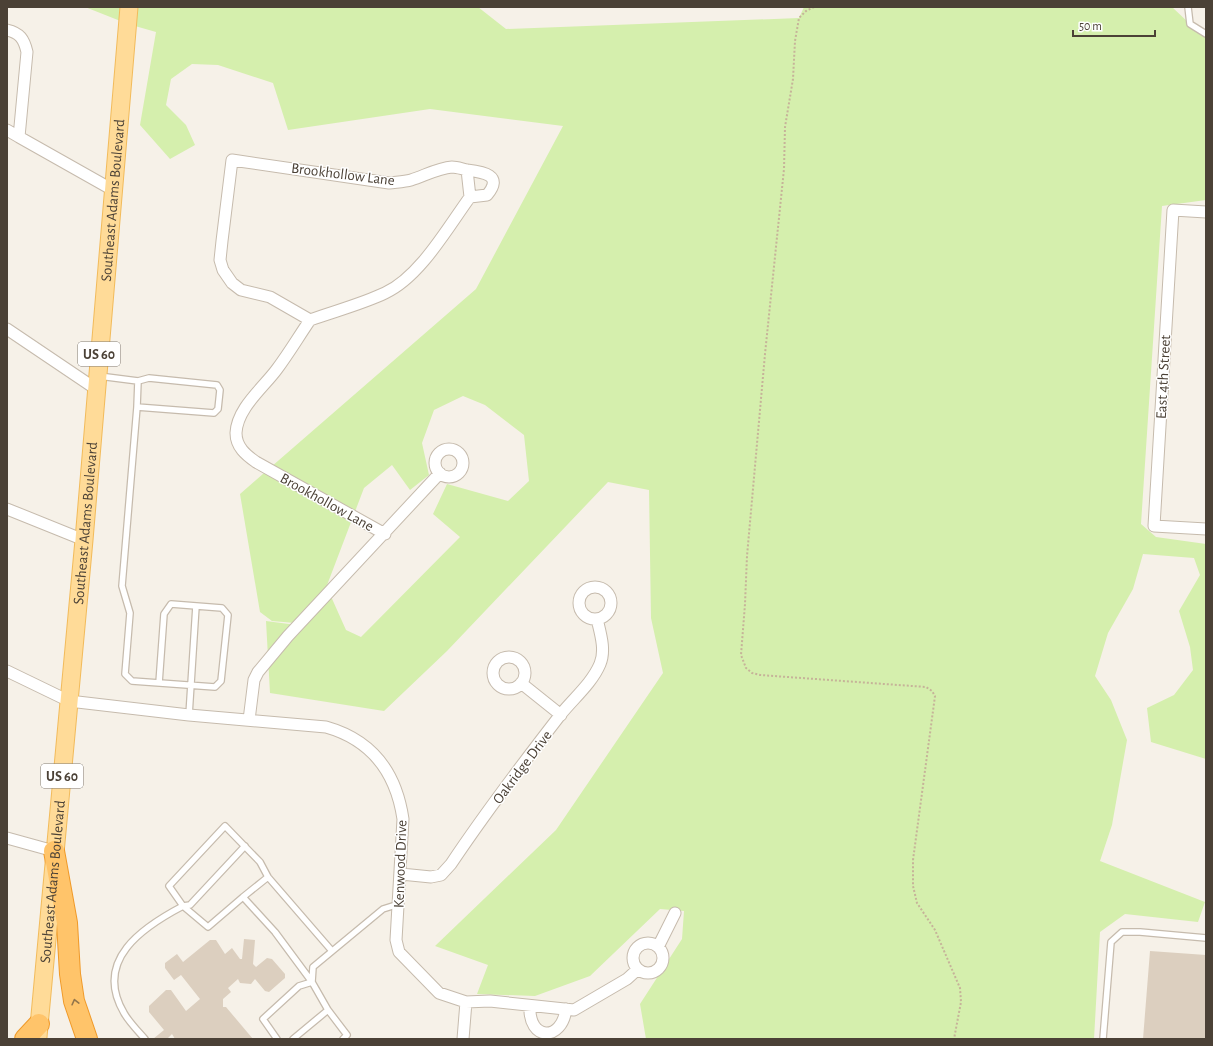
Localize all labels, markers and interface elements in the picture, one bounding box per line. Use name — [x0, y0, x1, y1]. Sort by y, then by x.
scale bar — [1073, 12, 1155, 38]
text: 50 m — [1079, 20, 1102, 32]
street label: Southeast Adams Boulevard — [99, 118, 128, 282]
street label: Brookhollow Lane — [290, 161, 396, 188]
street label: East 4th Street — [1154, 334, 1173, 419]
road number: US 60 — [78, 342, 120, 366]
street label: Southeast Adams Boulevard — [71, 441, 100, 605]
street label: Brookhollow Lane — [278, 471, 376, 534]
street label: Oakridge Drive — [490, 728, 555, 807]
road number: US 60 — [41, 764, 83, 788]
street label: Southeast Adams Boulevard — [38, 800, 68, 964]
street label: Kenwood Drive — [391, 820, 410, 908]
one-way arrow — [71, 999, 80, 1006]

